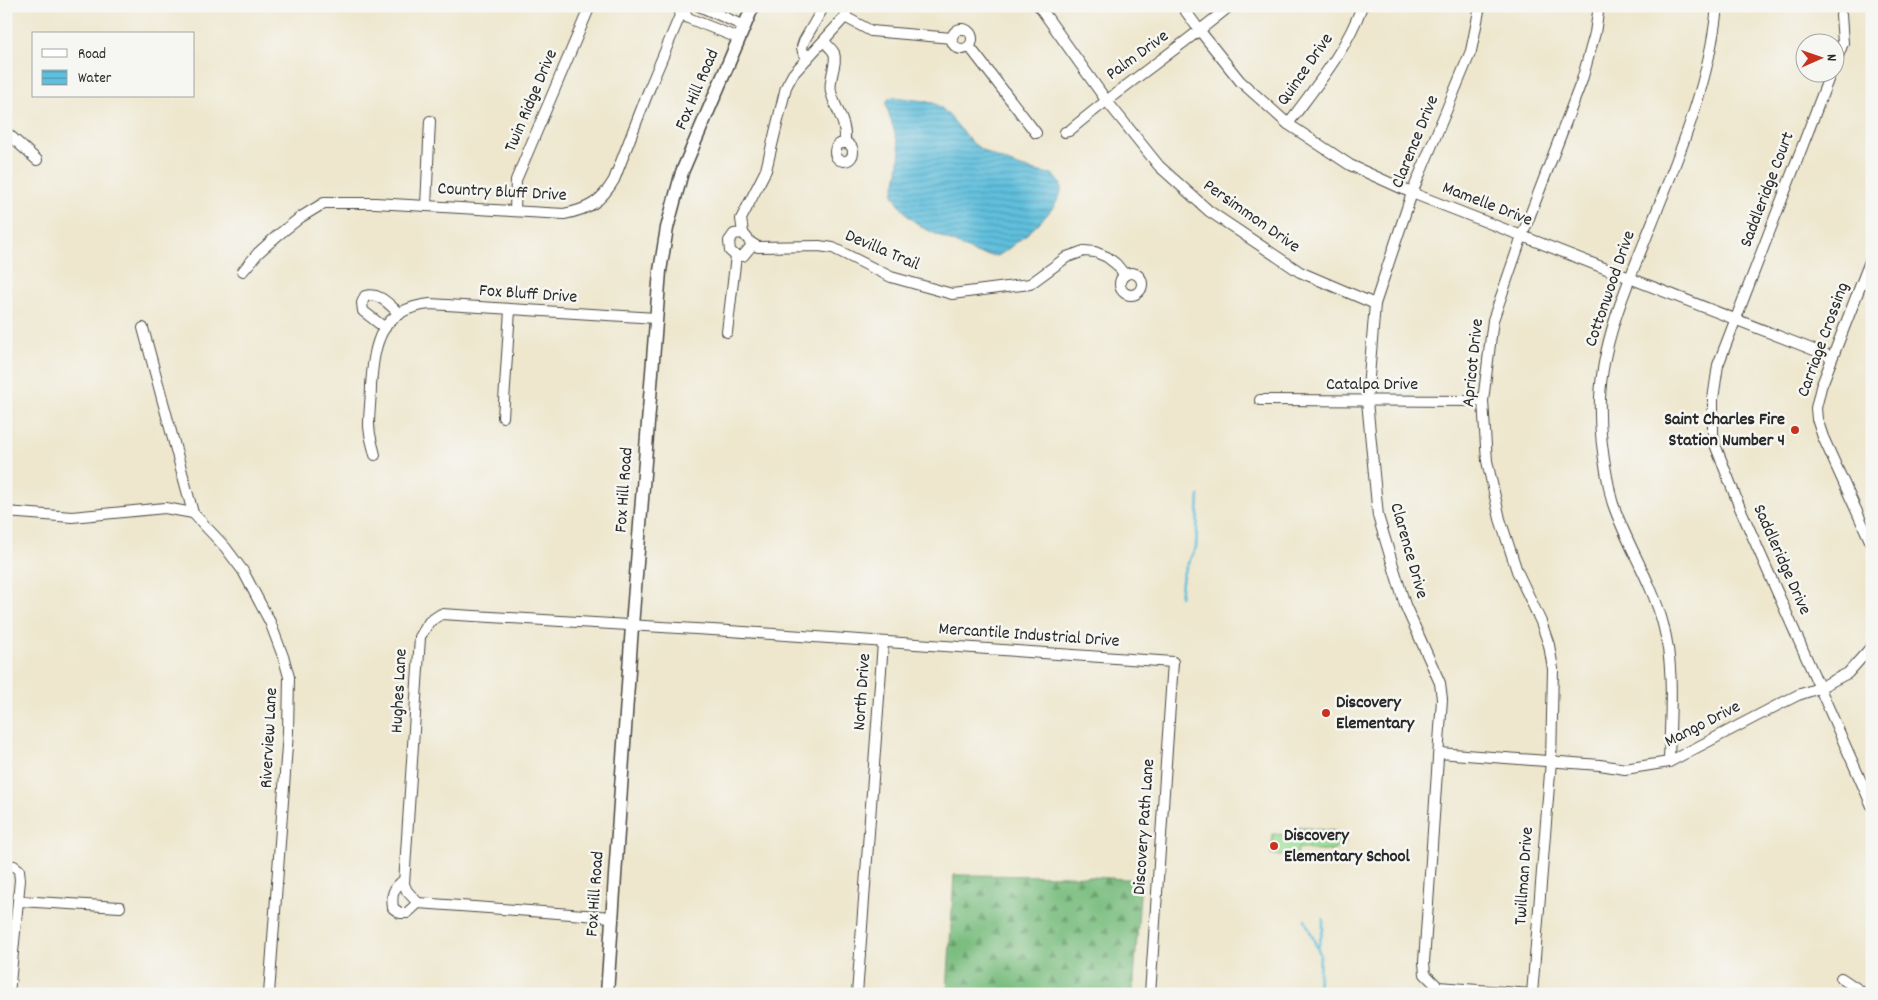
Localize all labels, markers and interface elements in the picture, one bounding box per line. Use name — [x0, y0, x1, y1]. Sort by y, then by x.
street label: Palm Drive — [1101, 25, 1175, 87]
street label: Quince Drive — [1272, 28, 1340, 112]
legend — [32, 32, 195, 98]
north arrow — [1796, 32, 1846, 82]
text: Road — [78, 44, 106, 66]
street label: Twin Ridge Drive — [499, 46, 565, 156]
street label: Fox Hill Road — [670, 46, 726, 134]
text: N — [1821, 54, 1841, 62]
text: Water — [78, 68, 112, 90]
street label: Clarence Drive — [1386, 92, 1446, 192]
street label: Saddleridge Court — [1735, 128, 1802, 251]
street label: Persimmon Drive — [1197, 174, 1305, 260]
street label: Mamelle Drive — [1438, 176, 1536, 234]
street label: Country Bluff Drive — [437, 177, 567, 209]
street label: Devilla Trail — [841, 224, 924, 278]
street label: Cottonwood Drive — [1579, 227, 1643, 350]
street label: Fox Bluff Drive — [478, 279, 578, 311]
street label: Carriage Crossing — [1792, 279, 1856, 401]
street label: Apricot Drive — [1457, 317, 1491, 408]
street label: Catalpa Drive — [1326, 373, 1418, 398]
place label: Saint Charles Fire Station Number 4 — [1664, 408, 1785, 454]
marker: Saint Charles Fire Station Number 4 — [1789, 424, 1801, 436]
street label: Fox Hill Road — [610, 446, 640, 534]
street label: Clarence Drive — [1382, 500, 1434, 602]
street label: Saddleridge Drive — [1745, 501, 1817, 619]
street label: Mercantile Industrial Drive — [938, 617, 1120, 655]
street label: Hughes Lane — [385, 648, 415, 734]
street label: North Drive — [848, 653, 878, 731]
street label: Riverview Lane — [255, 687, 285, 789]
place label: Discovery Elementary — [1336, 691, 1415, 737]
street label: Mango Drive — [1661, 695, 1745, 755]
marker: Discovery Elementary — [1320, 707, 1332, 719]
street label: Discovery Path Lane — [1128, 758, 1162, 896]
place label: Discovery Elementary School — [1284, 824, 1411, 870]
street label: Twillman Drive — [1509, 826, 1541, 926]
marker: Discovery Elementary School — [1268, 840, 1280, 852]
street label: Fox Hill Road — [581, 850, 611, 938]

